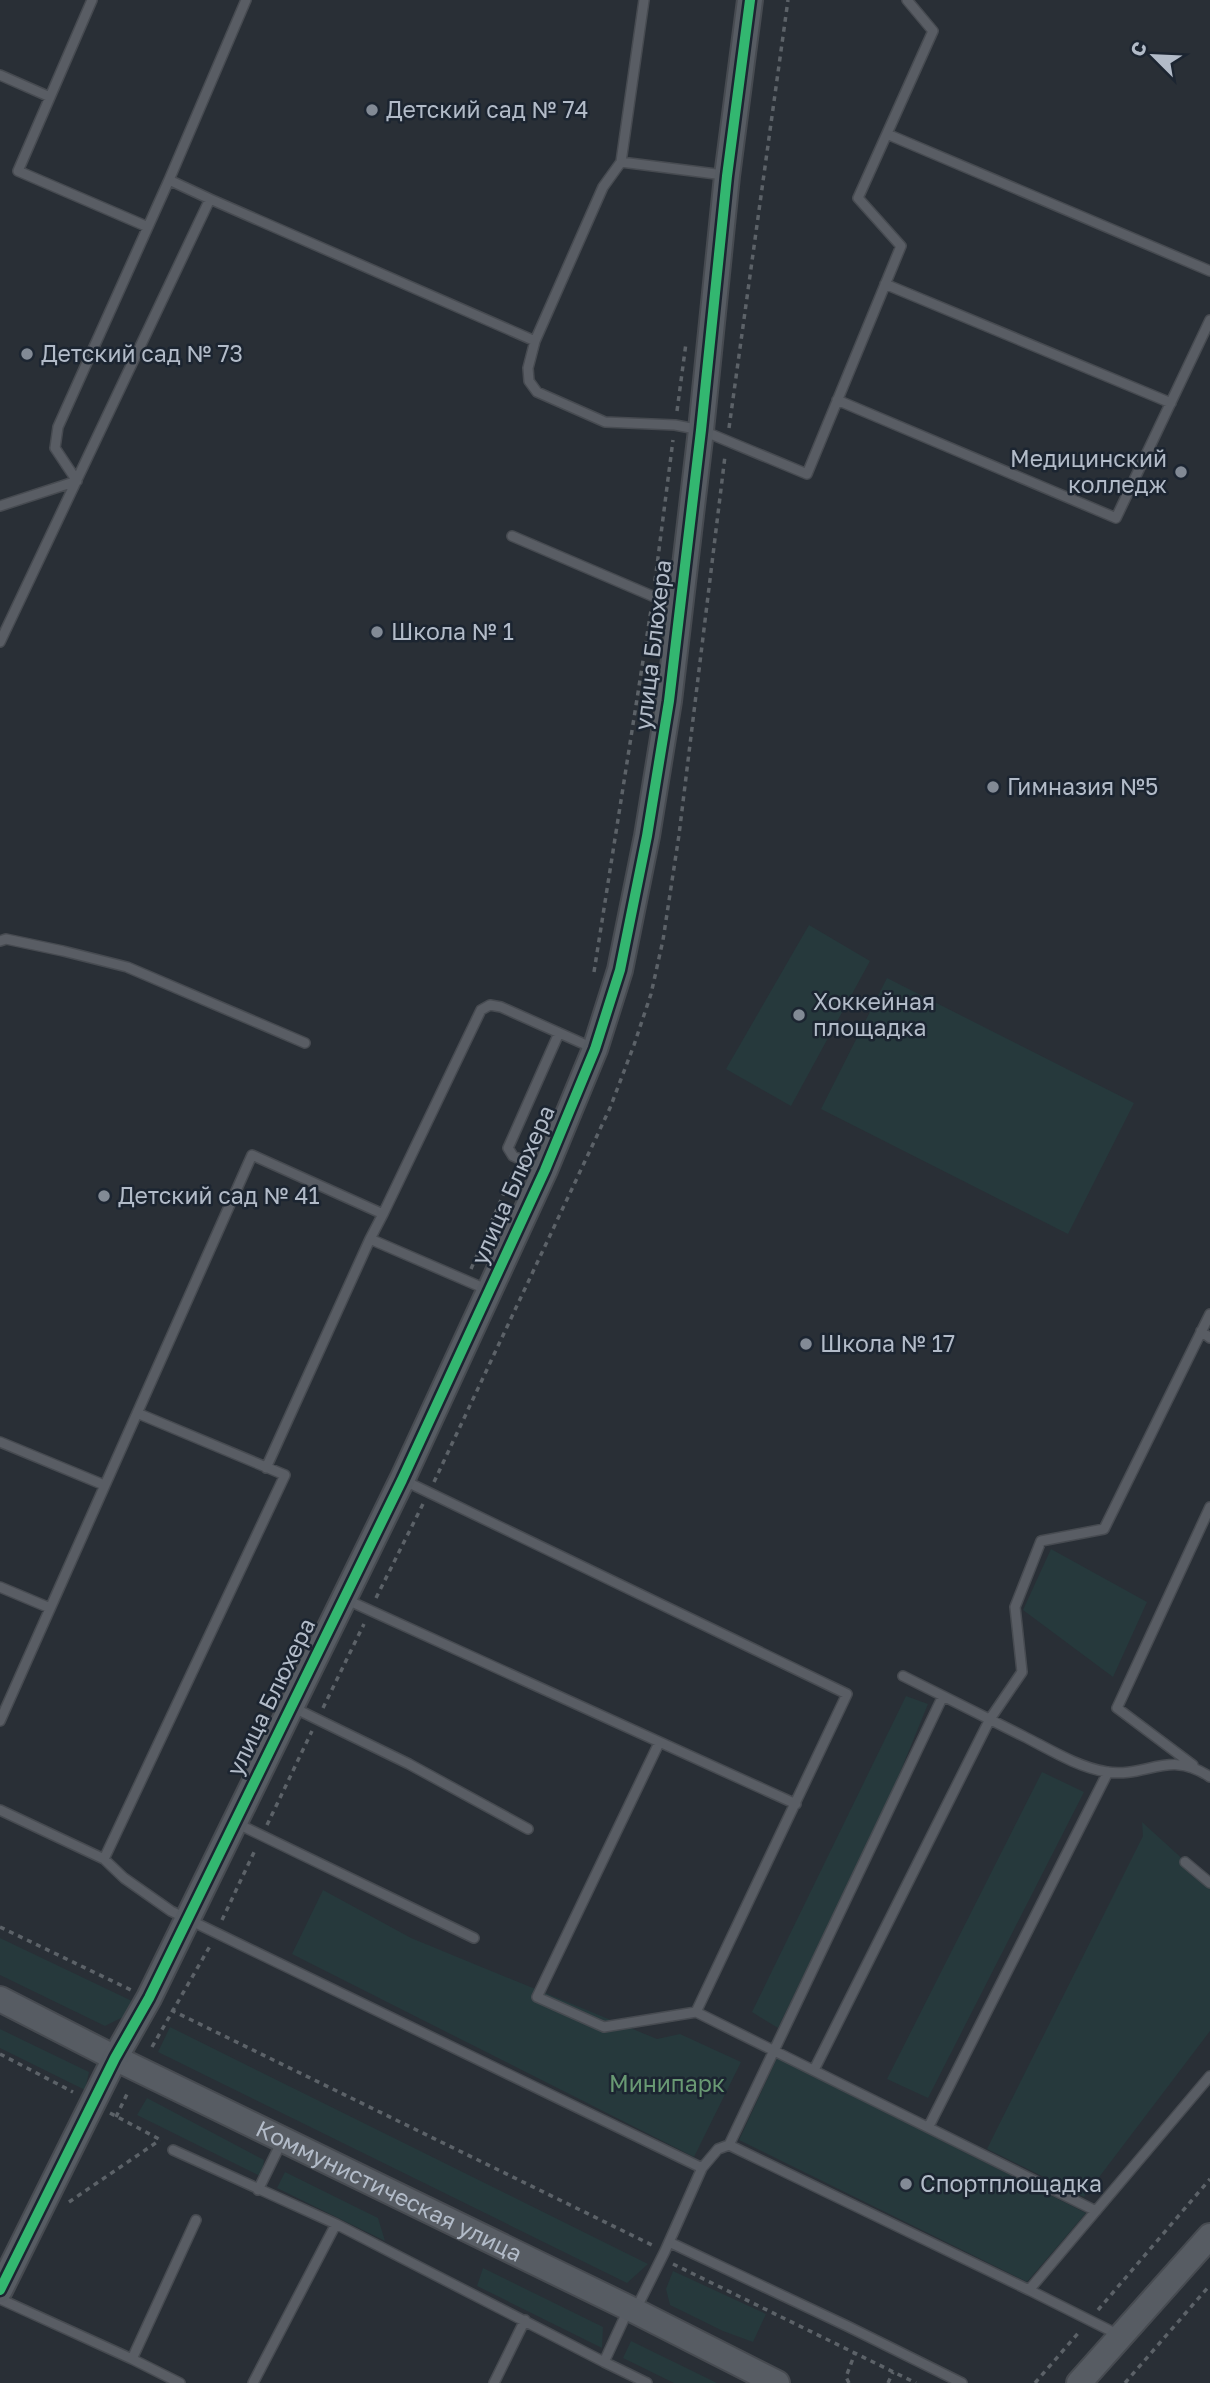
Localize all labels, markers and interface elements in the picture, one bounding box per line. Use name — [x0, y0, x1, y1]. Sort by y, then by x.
north arrow — [1119, 21, 1189, 91]
text: С — [1125, 38, 1151, 60]
place label: Детский сад № 74 — [386, 95, 589, 123]
marker: Детский сад № 74 — [364, 102, 380, 118]
place label: Детский сад № 73 — [41, 339, 243, 367]
marker: Детский сад № 73 — [19, 346, 35, 362]
place label: Медицинский колледж — [1010, 444, 1167, 498]
marker: Медицинский колледж — [1173, 464, 1189, 480]
street label: улица Блюхера — [628, 558, 676, 732]
place label: Школа № 1 — [391, 617, 514, 645]
marker: Школа № 1 — [369, 624, 385, 640]
place label: Гимназия №5 — [1007, 772, 1158, 800]
marker: Гимназия №5 — [985, 779, 1001, 795]
place label: Хоккейная площадка — [813, 987, 935, 1041]
marker: Хоккейная площадка — [791, 1007, 807, 1023]
street label: улица Блюхера — [464, 1100, 560, 1269]
place label: Детский сад № 41 — [118, 1181, 320, 1209]
marker: Детский сад № 41 — [96, 1188, 112, 1204]
place label: Школа № 17 — [820, 1329, 955, 1357]
marker: Школа № 17 — [798, 1336, 814, 1352]
street label: улица Блюхера — [220, 1613, 320, 1780]
park label: Минипарк — [609, 2069, 725, 2097]
street label: Коммунистическая улица — [252, 2114, 527, 2267]
place label: Спортплощадка — [920, 2169, 1102, 2197]
marker: Спортплощадка — [898, 2176, 914, 2192]

